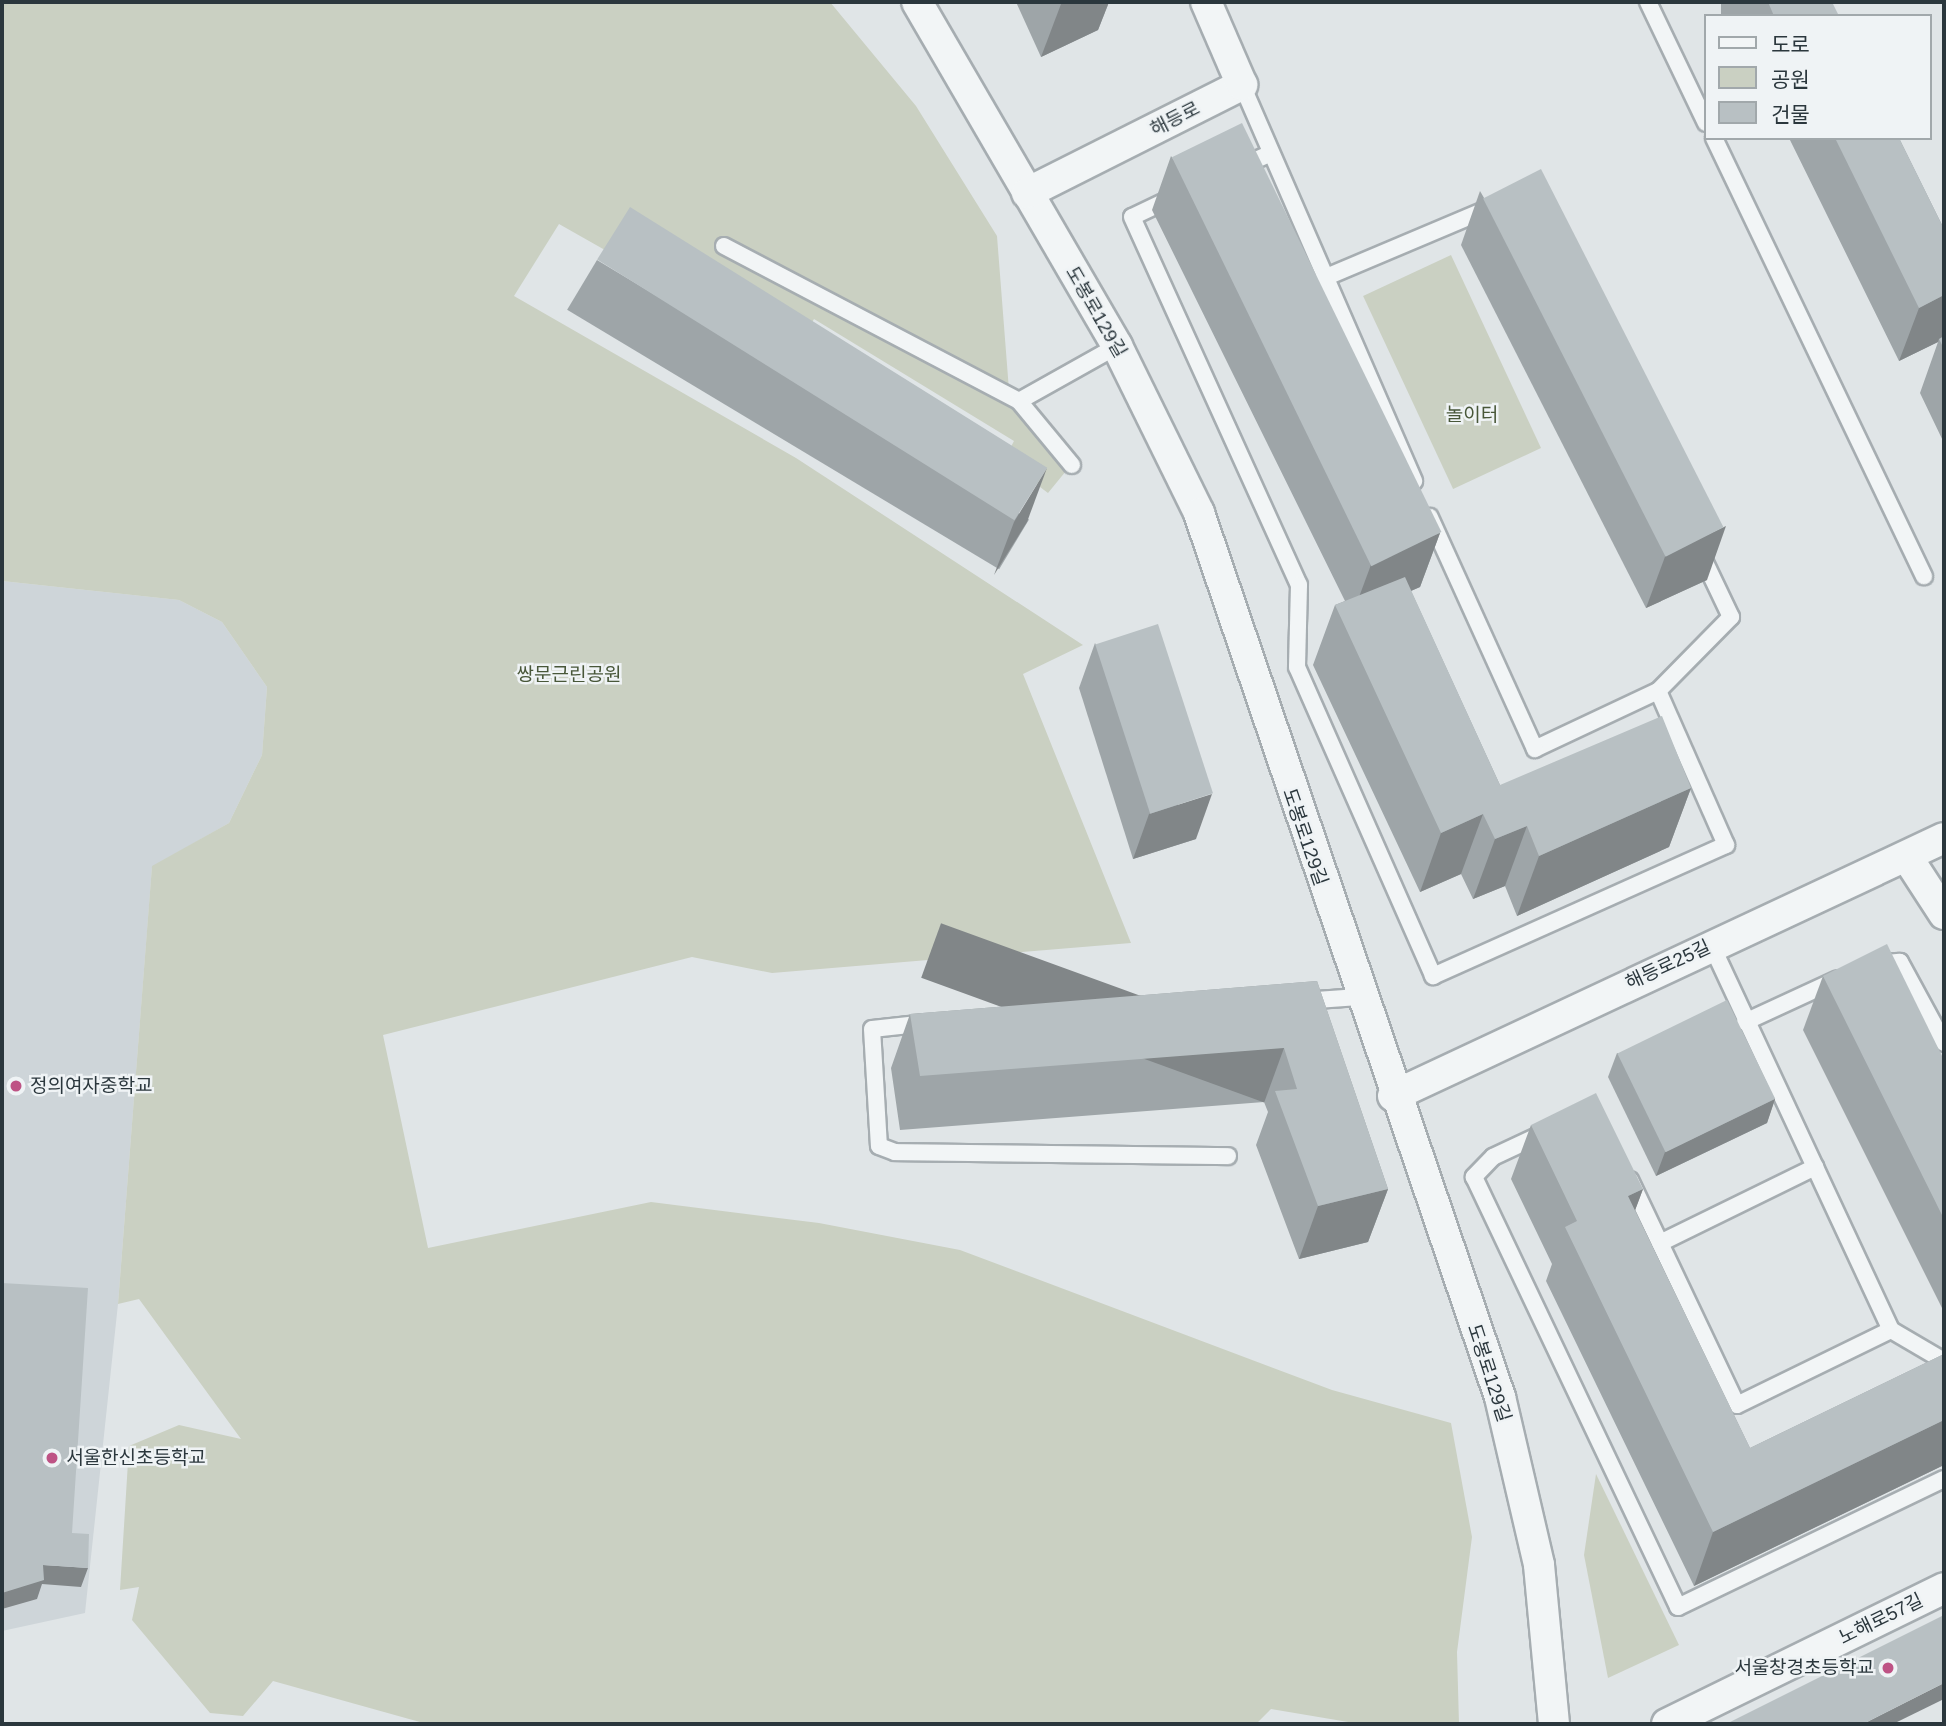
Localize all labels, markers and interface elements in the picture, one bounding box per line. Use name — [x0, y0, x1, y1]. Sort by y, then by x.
legend — [1704, 14, 1932, 140]
text: 도로 — [1771, 33, 1810, 56]
text: 공원 — [1771, 68, 1810, 91]
street label: 해등로 — [1146, 97, 1204, 141]
text: 건물 — [1771, 103, 1810, 126]
street label: 도봉로129길 — [1061, 262, 1131, 362]
park label: 놀이터 — [1446, 404, 1498, 426]
park label: 쌍문근린공원 — [517, 664, 621, 686]
street label: 도봉로129길 — [1278, 785, 1332, 889]
street label: 해등로25길 — [1622, 935, 1714, 995]
place label: 정의여자중학교 — [30, 1075, 152, 1097]
marker: 정의여자중학교 — [8, 1078, 24, 1094]
street label: 도봉로129길 — [1462, 1321, 1516, 1425]
place label: 서울한신초등학교 — [66, 1447, 206, 1469]
marker: 서울한신초등학교 — [44, 1450, 60, 1466]
street label: 노해로57길 — [1835, 1589, 1927, 1649]
place label: 서울창경초등학교 — [1734, 1657, 1874, 1679]
marker: 서울창경초등학교 — [1880, 1660, 1896, 1676]

